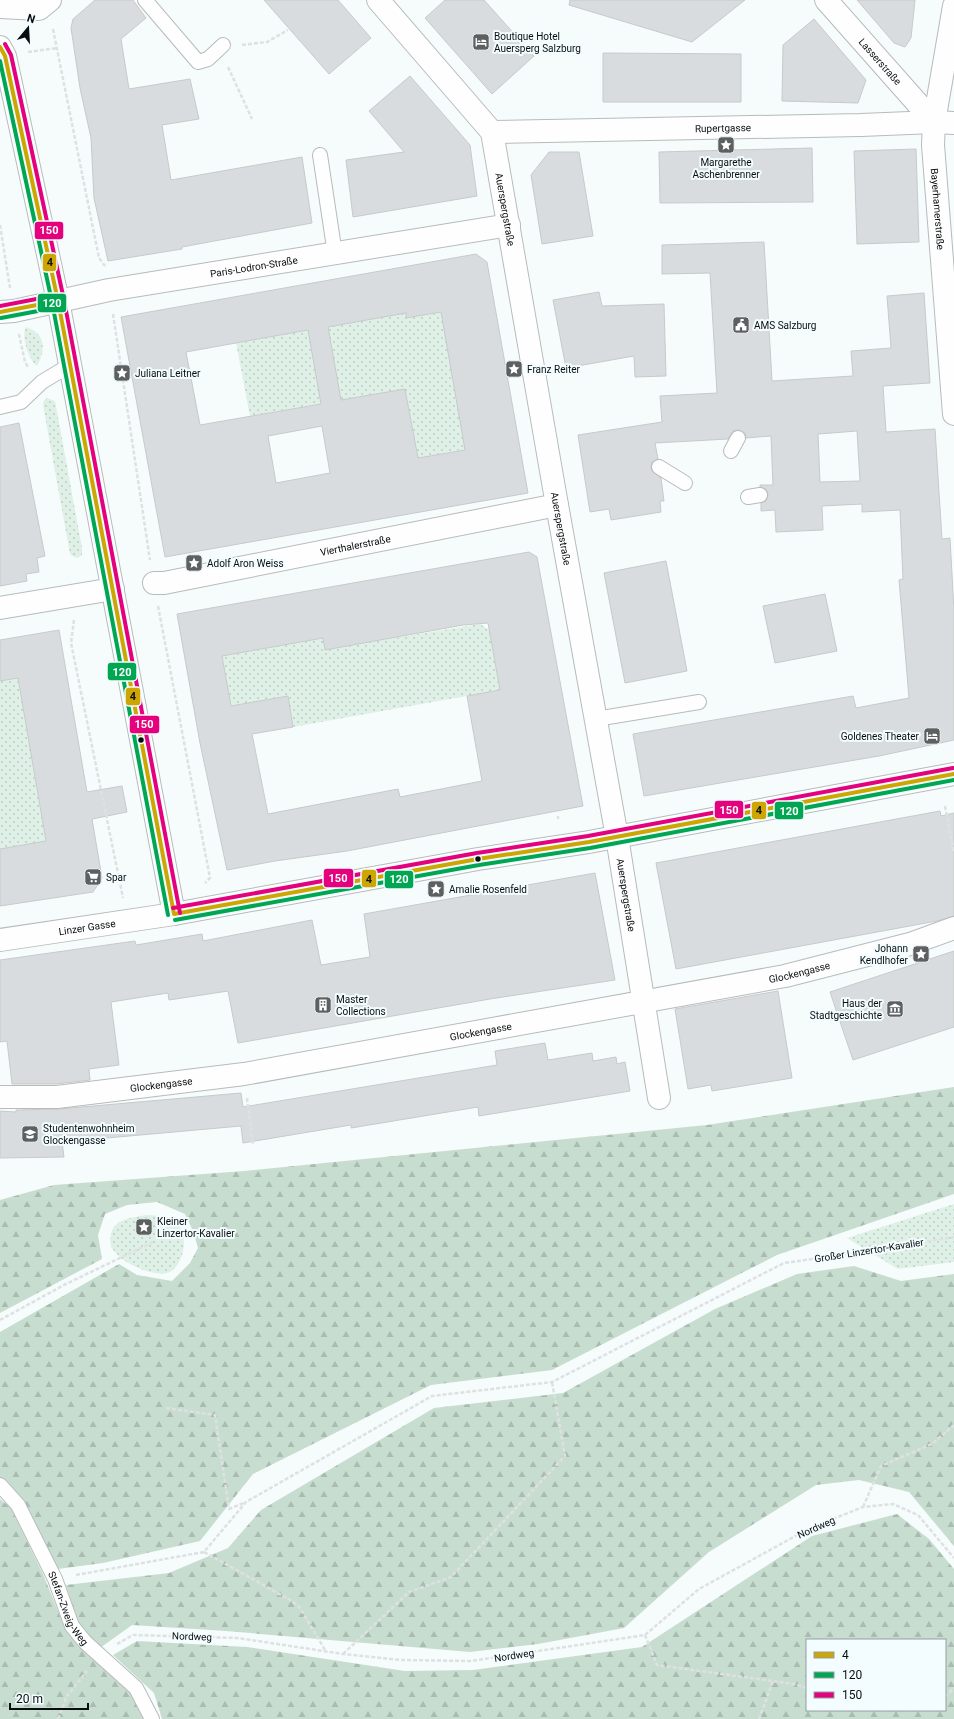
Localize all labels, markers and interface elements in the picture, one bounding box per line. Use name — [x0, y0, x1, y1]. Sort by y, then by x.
north arrow — [8, 8, 48, 48]
text: N — [25, 12, 37, 26]
place label: Boutique Hotel Auersperg Salzburg — [494, 31, 581, 54]
hotel icon: Boutique Hotel Auersperg Salzburg — [471, 32, 491, 52]
street label: Lasserstraße — [857, 36, 903, 87]
street label: Rupertgasse — [695, 122, 751, 134]
place icon: Margarethe Aschenbrenner — [716, 135, 736, 155]
place label: Margarethe Aschenbrenner — [692, 157, 760, 180]
street label: Bayerhamerstraße — [929, 168, 946, 250]
street label: Auerspergstraße — [493, 172, 517, 247]
line badge: 150 — [34, 221, 64, 240]
text: 150 — [40, 224, 58, 237]
line badge: 4 — [42, 253, 57, 272]
street label: Paris-Lodron-Straße — [209, 254, 298, 280]
text: 4 — [47, 256, 54, 269]
line badge: 120 — [37, 293, 67, 313]
text: 120 — [43, 297, 61, 310]
public building icon: AMS Salzburg — [731, 315, 751, 335]
place label: AMS Salzburg — [754, 320, 816, 331]
place icon: Franz Reiter — [504, 359, 524, 379]
place icon: Juliana Leitner — [112, 363, 132, 383]
place label: Franz Reiter — [527, 364, 580, 375]
place label: Juliana Leitner — [135, 368, 201, 379]
street label: Auerspergstraße — [549, 491, 573, 566]
street label: Vierthalerstraße — [319, 533, 392, 558]
place icon: Adolf Aron Weiss — [184, 553, 204, 573]
place label: Adolf Aron Weiss — [207, 558, 284, 569]
line badge: 120 — [107, 662, 137, 681]
text: 120 — [113, 666, 131, 679]
line badge: 4 — [125, 687, 141, 706]
text: 4 — [130, 690, 137, 703]
line badge: 150 — [129, 715, 160, 734]
text: 150 — [135, 718, 153, 731]
hotel icon: Goldenes Theater — [922, 726, 942, 746]
place label: Goldenes Theater — [841, 731, 920, 742]
unlabelled marker — [136, 735, 146, 745]
line badge: 150 — [714, 800, 744, 819]
line badge: 4 — [751, 801, 767, 820]
line badge: 120 — [774, 801, 804, 820]
text: 150 — [720, 804, 738, 817]
text: 4 — [756, 804, 763, 817]
text: 120 — [780, 805, 798, 818]
unlabelled marker — [473, 854, 483, 864]
street label: Auerspergstraße — [614, 857, 637, 932]
supermarket icon: Spar — [83, 867, 103, 887]
line badge: 150 — [323, 868, 354, 888]
line badge: 4 — [361, 869, 377, 888]
line badge: 120 — [384, 870, 414, 889]
place label: Spar — [106, 872, 127, 883]
text: 150 — [329, 872, 347, 885]
text: 4 — [366, 873, 373, 886]
text: 120 — [390, 873, 408, 886]
place icon: Amalie Rosenfeld — [426, 879, 446, 899]
place label: Amalie Rosenfeld — [449, 884, 527, 895]
street label: Linzer Gasse — [58, 918, 116, 937]
place label: Johann Kendlhofer — [860, 943, 909, 966]
place icon: Johann Kendlhofer — [911, 944, 931, 964]
street label: Glockengasse — [768, 960, 831, 985]
place label: Master Collections — [336, 994, 386, 1017]
building icon: Master Collections — [313, 995, 333, 1015]
place label: Haus der Stadtgeschichte — [810, 998, 883, 1021]
museum icon: Haus der Stadtgeschichte — [885, 999, 905, 1019]
street label: Glockengasse — [449, 1021, 513, 1043]
street label: Glockengasse — [129, 1075, 193, 1094]
place label: Studentenwohnheim Glockengasse — [43, 1123, 135, 1146]
school or university icon: Studentenwohnheim Glockengasse — [20, 1124, 40, 1144]
place label: Kleiner Linzertor-Kavalier — [157, 1216, 235, 1239]
place icon: Kleiner Linzertor-Kavalier — [134, 1217, 154, 1237]
street label: Großer Linzertor-Kavalier — [814, 1236, 925, 1265]
street label: Nordweg — [796, 1514, 837, 1541]
street label: Stefan-Zweig-Weg — [46, 1570, 90, 1648]
street label: Nordweg — [172, 1630, 212, 1643]
legend — [806, 1639, 946, 1711]
street label: Nordweg — [493, 1647, 535, 1664]
text: 4 — [842, 1648, 849, 1662]
text: 120 — [842, 1668, 862, 1682]
scale bar — [10, 1685, 88, 1711]
text: 150 — [842, 1688, 862, 1702]
text: 20 m — [16, 1692, 43, 1706]

